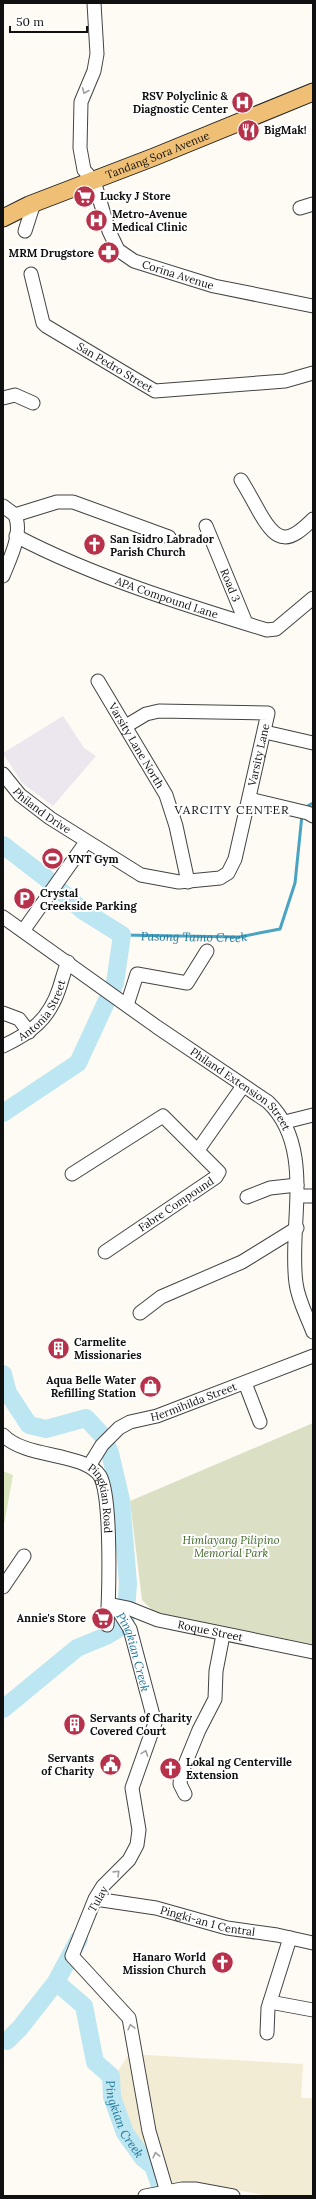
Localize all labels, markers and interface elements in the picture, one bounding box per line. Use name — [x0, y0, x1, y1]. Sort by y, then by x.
scale bar — [10, 8, 87, 34]
text: 50 m — [16, 14, 44, 29]
one-way arrow — [82, 87, 90, 95]
place label: RSV Polyclinic & Diagnostic Center — [133, 89, 229, 116]
hospital icon: RSV Polyclinic & Diagnostic Center — [230, 89, 256, 115]
restaurant icon: BigMak! — [236, 117, 262, 143]
place label: BigMak! — [264, 123, 307, 137]
street label: Tandang Sora Avenue — [104, 128, 212, 182]
supermarket icon: Lucky J Store — [72, 183, 98, 209]
place label: Lucky J Store — [100, 189, 171, 203]
hospital icon: Metro-Avenue Medical Clinic — [83, 207, 109, 233]
place label: Metro-Avenue Medical Clinic — [112, 207, 188, 234]
pharmacy icon: MRM Drugstore — [96, 240, 122, 266]
place label: MRM Drugstore — [9, 246, 94, 260]
street label: Corina Avenue — [140, 257, 216, 293]
street label: San Pedro Street — [75, 339, 156, 396]
church icon: San Isidro Labrador Parish Church — [82, 532, 108, 558]
place label: San Isidro Labrador Parish Church — [110, 532, 215, 559]
street label: Road 3 — [217, 567, 243, 604]
street label: APA Compound Lane — [112, 573, 220, 621]
street label: Varsity Lane North — [105, 699, 167, 791]
street label: Varsity Lane — [244, 722, 272, 788]
street label: Philand Drive — [10, 785, 74, 836]
district label: VARCITY CENTER — [173, 802, 290, 817]
sports icon: VNT Gym — [39, 846, 65, 872]
place label: VNT Gym — [68, 852, 119, 866]
parking icon: Crystal Creekside Parking — [11, 886, 37, 912]
place label: Crystal Creekside Parking — [40, 886, 137, 913]
water label: Pasong Tamo Creek — [141, 928, 248, 945]
street label: Antonia Street — [15, 977, 69, 1044]
street label: Philand Extension Street — [188, 1045, 294, 1133]
street label: Fabre Compound — [136, 1173, 217, 1234]
building icon: Carmelite Missionaries — [45, 1335, 71, 1361]
place label: Carmelite Missionaries — [74, 1335, 142, 1362]
place label: Aqua Belle Water Refilling Station — [46, 1373, 137, 1400]
shop icon: Aqua Belle Water Refilling Station — [138, 1373, 164, 1399]
street label: Hermihilda Street — [149, 1379, 239, 1424]
street label: Pingkian Road — [85, 1460, 115, 1534]
park label: Himlayang Pilipino Memorial Park — [183, 1533, 280, 1560]
supermarket icon: Annie's Store — [89, 1605, 115, 1631]
water label: Pingkian Creek — [114, 1609, 154, 1693]
place label: Annie's Store — [17, 1611, 86, 1625]
street label: Roque Street — [176, 1617, 245, 1645]
building icon: Servants of Charity Covered Court — [61, 1711, 87, 1737]
place label: Servants of Charity Covered Court — [90, 1711, 193, 1738]
one-way arrow — [140, 1750, 148, 1757]
place label: Servants of Charity — [41, 1751, 95, 1778]
public building icon: Servants of Charity — [97, 1751, 123, 1777]
church icon: Lokal ng Centerville Extension — [157, 1755, 183, 1781]
place label: Lokal ng Centerville Extension — [186, 1755, 292, 1782]
one-way arrow — [112, 1870, 120, 1878]
street label: Tulay — [85, 1883, 111, 1915]
street label: Pingki-an 1 Central — [159, 1903, 256, 1939]
place label: Hanaro World Mission Church — [123, 1950, 206, 1977]
church icon: Hanaro World Mission Church — [209, 1950, 235, 1976]
one-way arrow — [127, 2024, 136, 2031]
water label: Pingkian Creek — [104, 2080, 148, 2160]
one-way arrow — [152, 2151, 160, 2158]

